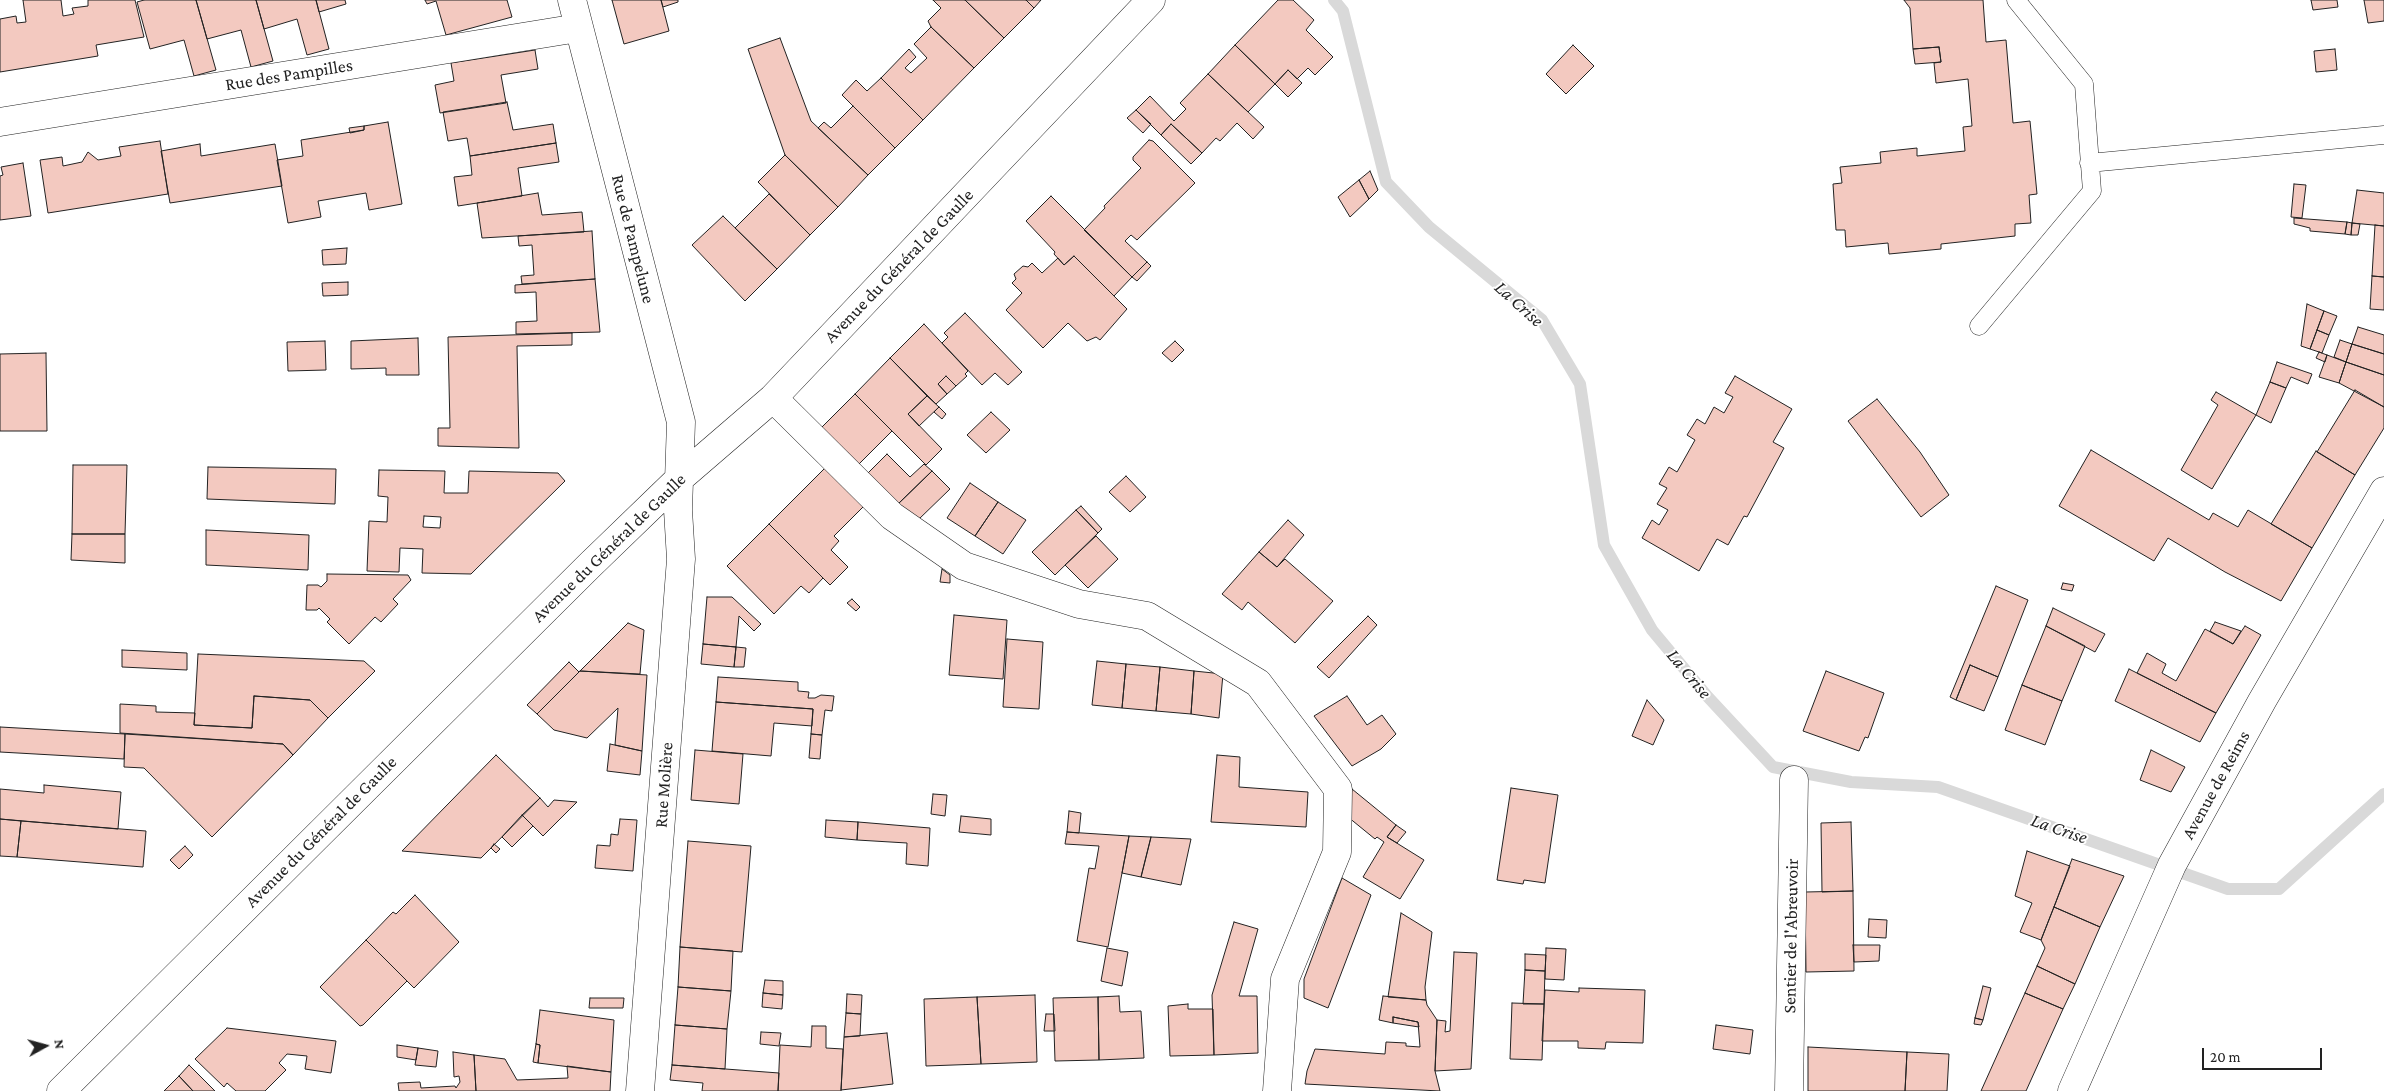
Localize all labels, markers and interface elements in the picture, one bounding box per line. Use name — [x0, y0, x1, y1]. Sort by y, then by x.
street label: Rue des Pampilles — [224, 54, 354, 96]
street label: Rue de Pampelune — [607, 172, 659, 306]
street label: Avenue du Général de Gaulle — [820, 185, 978, 347]
water label: La Crise — [1490, 276, 1548, 332]
street label: Avenue du Général de Gaulle — [528, 469, 690, 627]
water label: La Crise — [1662, 644, 1716, 704]
street label: Avenue de Reims — [2177, 727, 2255, 843]
street label: Rue Molière — [650, 741, 678, 829]
street label: Avenue du Général de Gaulle — [241, 752, 401, 912]
water label: La Crise — [2028, 809, 2090, 849]
street label: Sentier de l'Abreuvoir — [1779, 858, 1803, 1014]
north arrow — [20, 1021, 70, 1071]
text: N — [51, 1038, 68, 1050]
scale bar — [2204, 1038, 2324, 1070]
text: 20 m — [2210, 1049, 2241, 1065]

